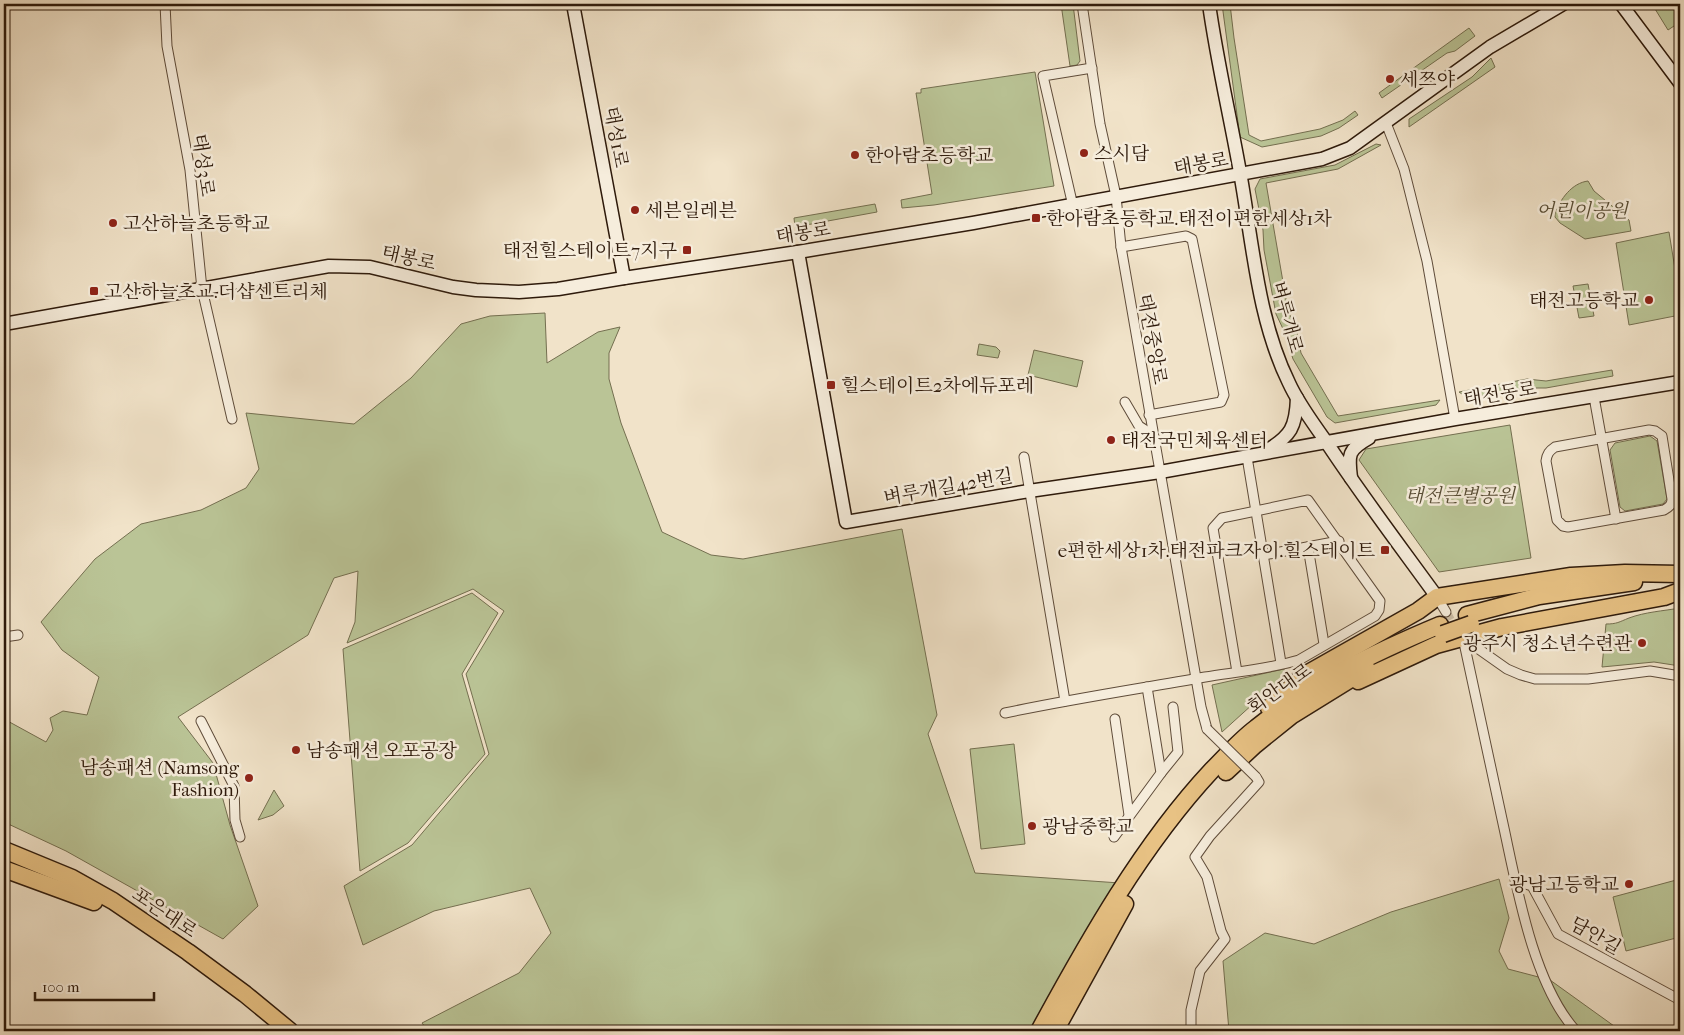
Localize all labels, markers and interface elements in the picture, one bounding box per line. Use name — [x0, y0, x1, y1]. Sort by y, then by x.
place label: 세쯔야 — [1400, 69, 1456, 91]
marker: 세쯔야 — [1384, 73, 1396, 85]
street label: 태성1로 — [600, 105, 632, 170]
street label: 태성3로 — [188, 132, 218, 198]
place label: 스시담 — [1094, 143, 1150, 165]
place label: 한아람초등학교 — [865, 145, 993, 167]
marker: 스시담 — [1078, 147, 1090, 159]
street label: 태봉로 — [1172, 148, 1230, 180]
marker: 한아람초등학교 — [849, 149, 861, 161]
place label: 세븐일레븐 — [645, 200, 737, 222]
park label: 어린이공원 — [1536, 200, 1630, 222]
marker: 세븐일레븐 — [629, 204, 641, 216]
place label: 한아람초등학교.태전이편한세상1차 — [1046, 208, 1332, 230]
marker: 한아람초등학교.태전이편한세상1차 — [1030, 212, 1042, 224]
place label: 고산하늘초등학교 — [123, 213, 270, 235]
marker: 고산하늘초등학교 — [107, 217, 119, 229]
street label: 태봉로 — [774, 218, 832, 248]
place label: 태전힐스테이트7지구 — [503, 240, 677, 262]
street label: 태봉로 — [379, 241, 438, 275]
marker: 태전힐스테이트7지구 — [681, 244, 693, 256]
street label: 벼루개로 — [1267, 279, 1307, 356]
place label: 고산하늘초교.더샵센트리체 — [104, 281, 328, 303]
marker: 고산하늘초교.더샵센트리체 — [88, 285, 100, 297]
place label: 태전고등학교 — [1529, 290, 1639, 312]
street label: 태전중앙로 — [1133, 292, 1171, 386]
marker: 태전고등학교 — [1643, 294, 1655, 306]
place label: 힐스테이트2차에듀포레 — [841, 375, 1034, 397]
street label: 태전동로 — [1462, 377, 1538, 411]
marker: 힐스테이트2차에듀포레 — [825, 379, 837, 391]
place label: 태전국민체육센터 — [1121, 430, 1268, 452]
marker: 태전국민체육센터 — [1105, 434, 1117, 446]
street label: 벼루개길42번길 — [882, 465, 1015, 509]
park label: 태전큰별공원 — [1405, 485, 1517, 507]
place label: e편한세상1차.태전파크자이.힐스테이트 — [1058, 540, 1375, 562]
marker: e편한세상1차.태전파크자이.힐스테이트 — [1379, 544, 1391, 556]
place label: 광주시 청소년수련관 — [1463, 633, 1633, 655]
marker: 광주시 청소년수련관 — [1636, 637, 1648, 649]
street label: 회안대로 — [1243, 659, 1316, 719]
place label: 남송패션 오포공장 — [306, 740, 458, 762]
marker: 남송패션 오포공장 — [290, 744, 302, 756]
place label: 남송패션 (Namsong Fashion) — [80, 757, 240, 801]
marker: 남송패션 (Namsong Fashion) — [243, 772, 255, 784]
place label: 광남중학교 — [1042, 816, 1134, 838]
marker: 광남중학교 — [1026, 820, 1038, 832]
place label: 광남고등학교 — [1509, 874, 1619, 896]
marker: 광남고등학교 — [1623, 878, 1635, 890]
street label: 포은대로 — [128, 883, 201, 942]
street label: 담안길 — [1566, 913, 1625, 959]
scale bar — [35, 970, 154, 1002]
text: 100 m — [42, 978, 80, 996]

